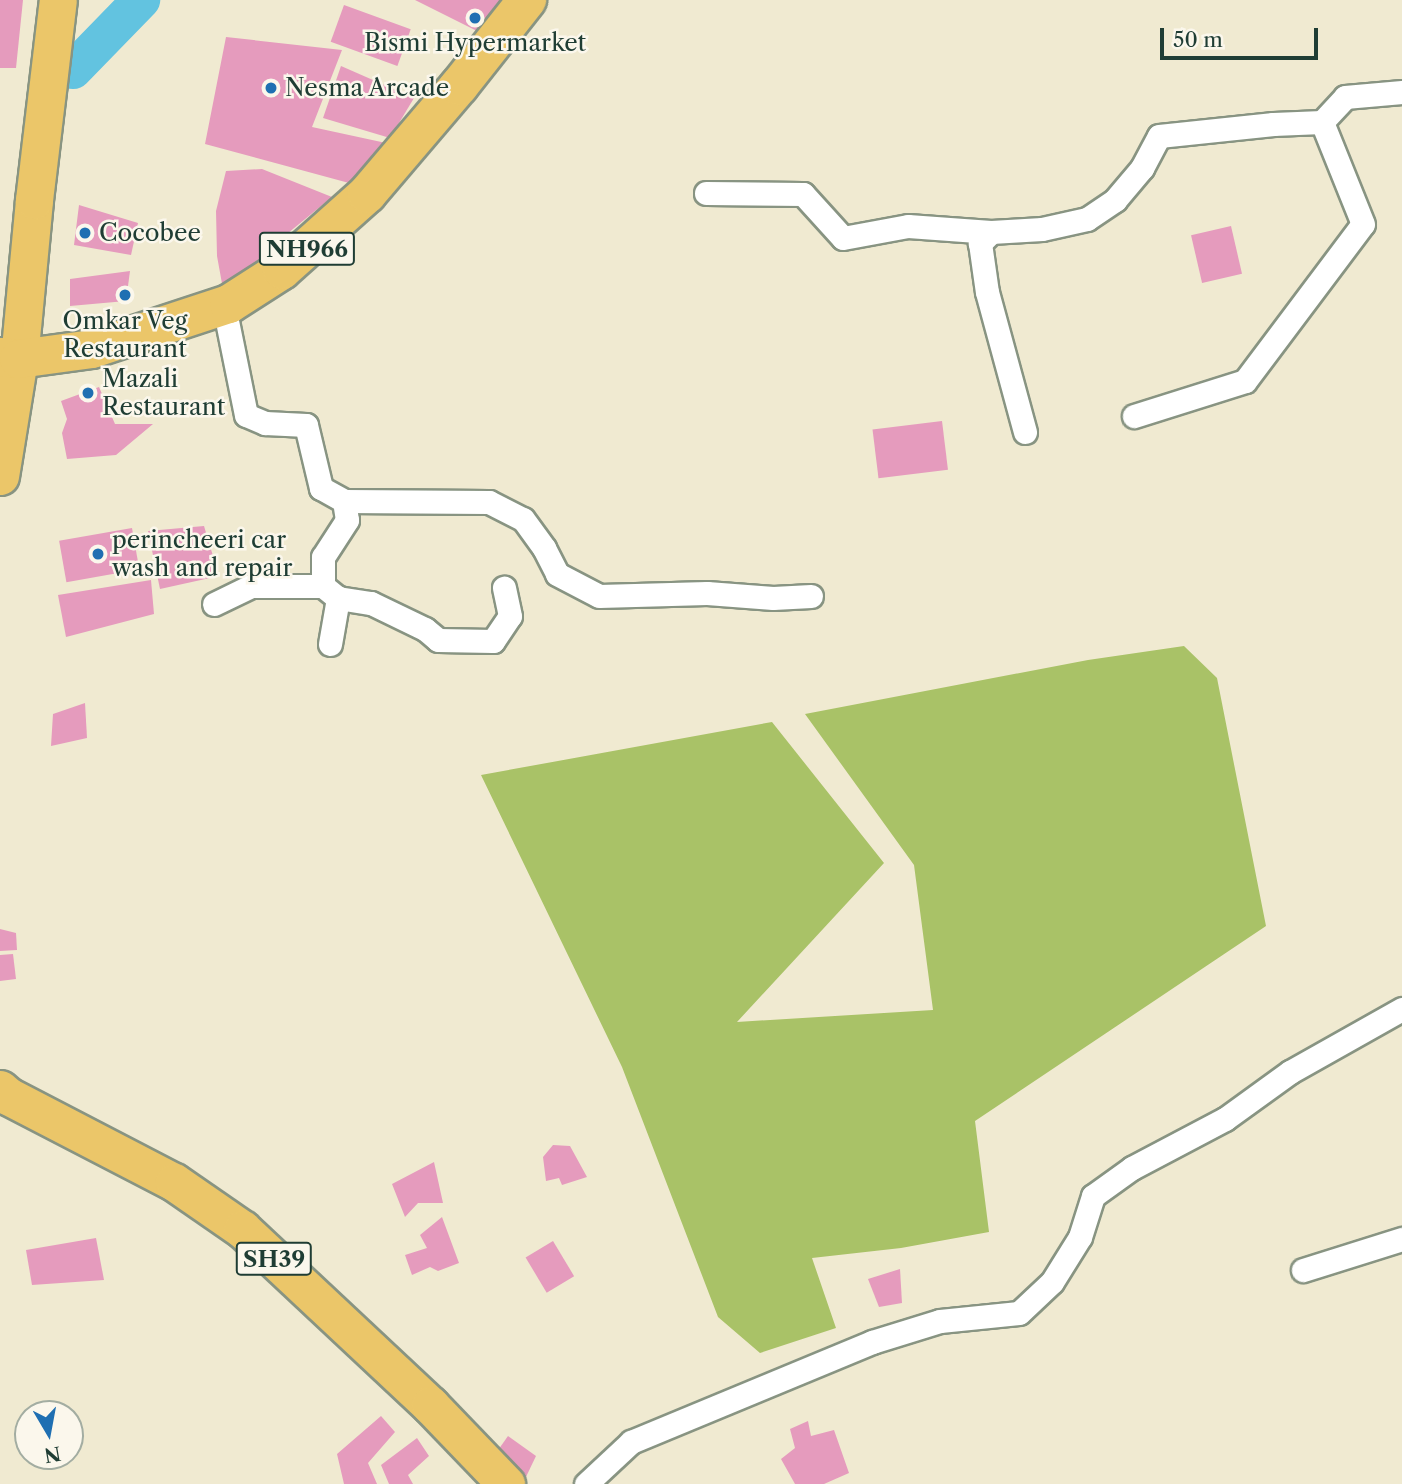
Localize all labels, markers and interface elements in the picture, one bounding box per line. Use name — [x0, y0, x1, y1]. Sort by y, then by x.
marker: Bismi Hypermarket — [467, 10, 483, 26]
scale bar — [1164, 14, 1322, 58]
text: 50 m — [1173, 27, 1223, 52]
place label: Bismi Hypermarket — [364, 29, 586, 57]
place label: Nesma Arcade — [285, 74, 450, 102]
marker: Nesma Arcade — [263, 80, 279, 96]
place label: Cocobee — [99, 219, 201, 247]
marker: Cocobee — [77, 225, 93, 241]
road number: NH966 — [258, 230, 356, 268]
marker: Omkar Veg Restaurant — [117, 287, 133, 303]
place label: Omkar Veg Restaurant — [62, 307, 188, 363]
place label: Mazali Restaurant — [102, 365, 225, 421]
marker: Mazali Restaurant — [80, 385, 96, 401]
place label: perincheeri car wash and repair — [112, 526, 293, 582]
marker: perincheeri car wash and repair — [90, 546, 106, 562]
road number: SH39 — [236, 1240, 312, 1278]
north arrow — [14, 1400, 84, 1470]
text: N — [42, 1441, 63, 1467]

